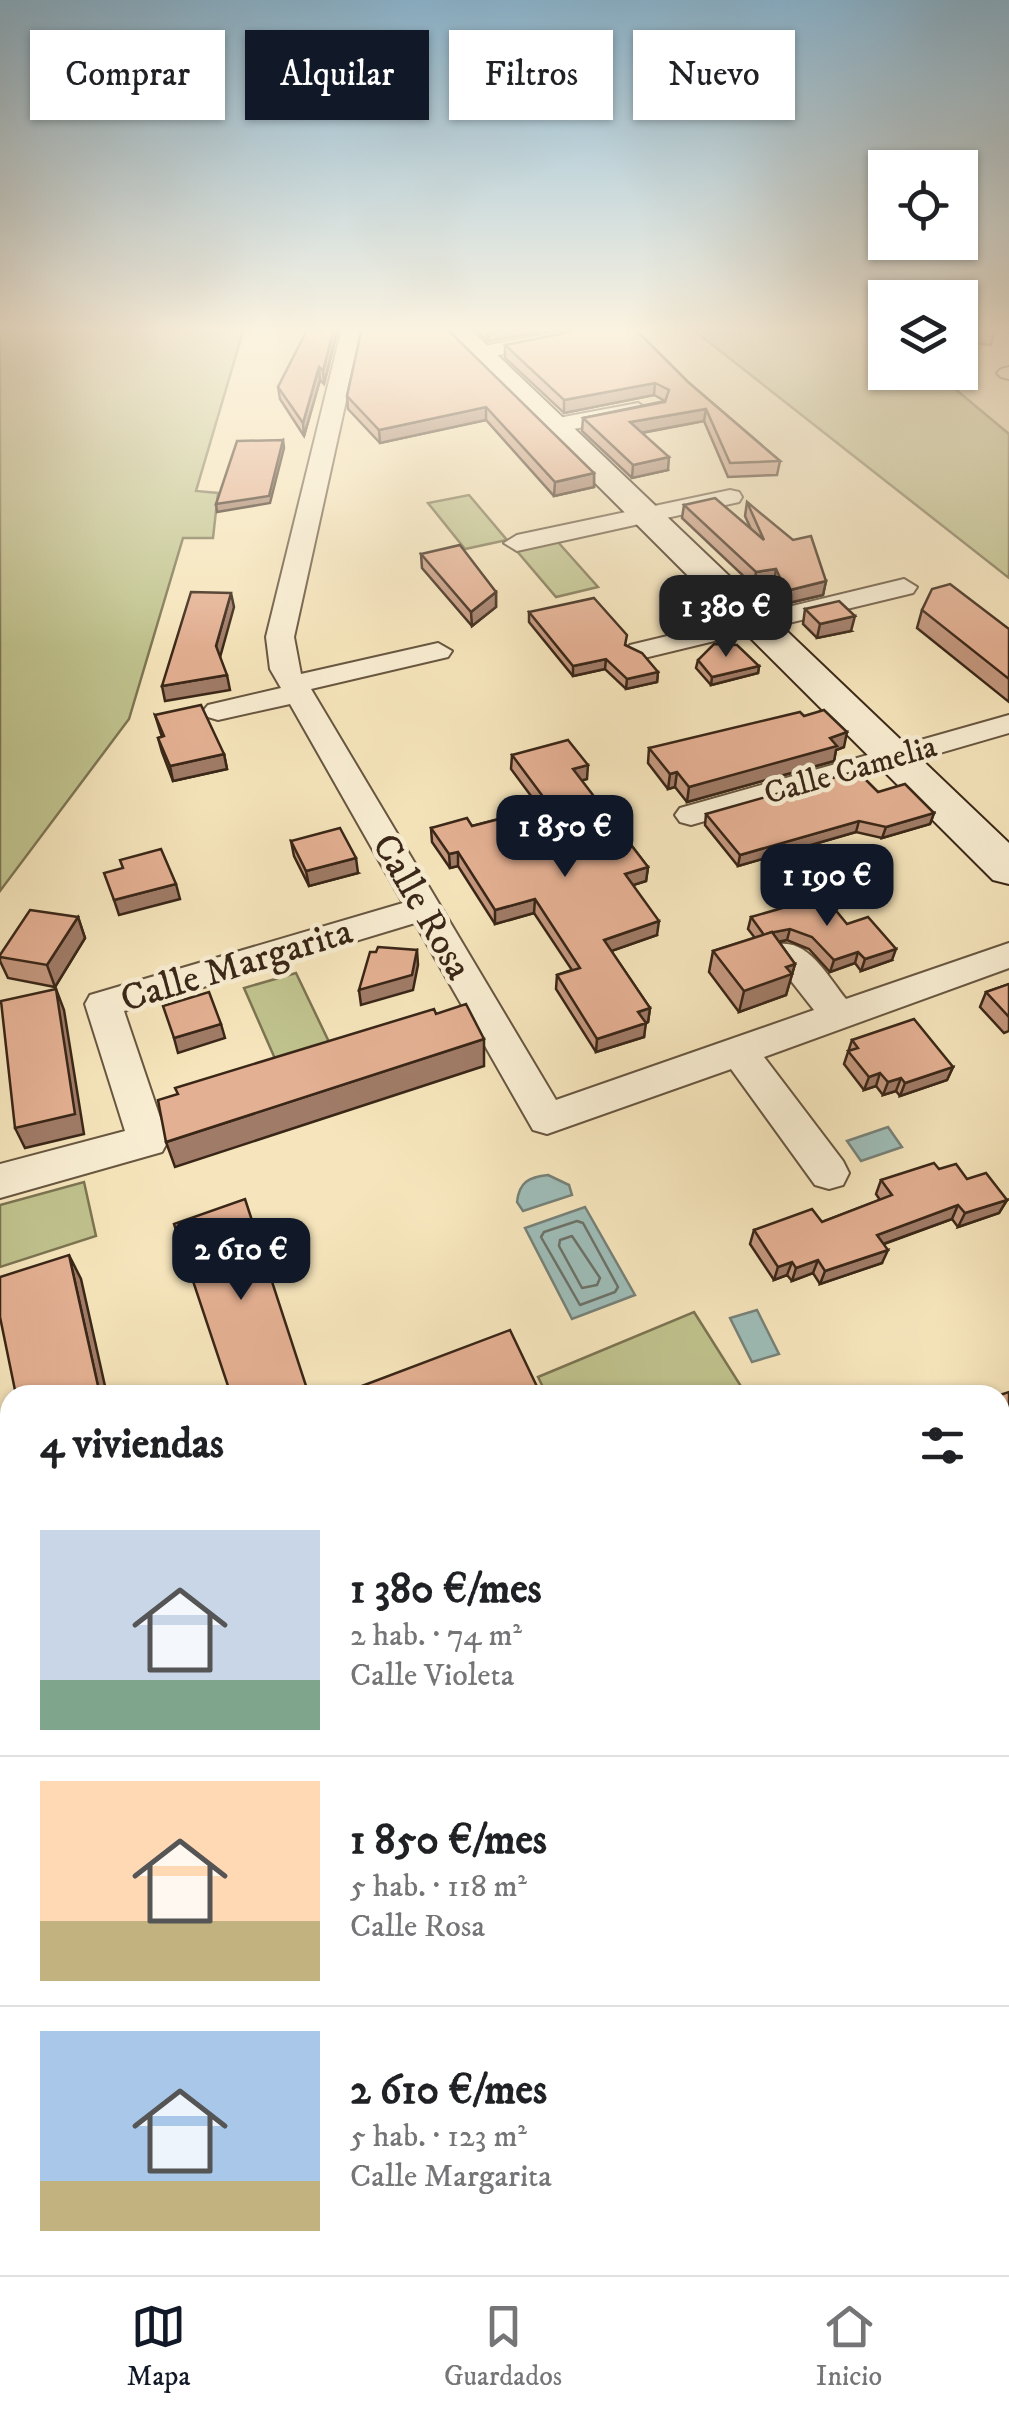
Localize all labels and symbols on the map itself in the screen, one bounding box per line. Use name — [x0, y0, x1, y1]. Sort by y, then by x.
pin: 1 380 € — [634, 575, 818, 660]
street label: Calle Camelia — [760, 727, 942, 815]
pin: 1 850 € — [473, 795, 657, 880]
street label: Calle Rosa — [360, 826, 482, 988]
pin: 1 190 € — [735, 844, 919, 929]
street label: Calle Margarita — [115, 908, 358, 1024]
pin: 2 610 € — [149, 1218, 333, 1303]

